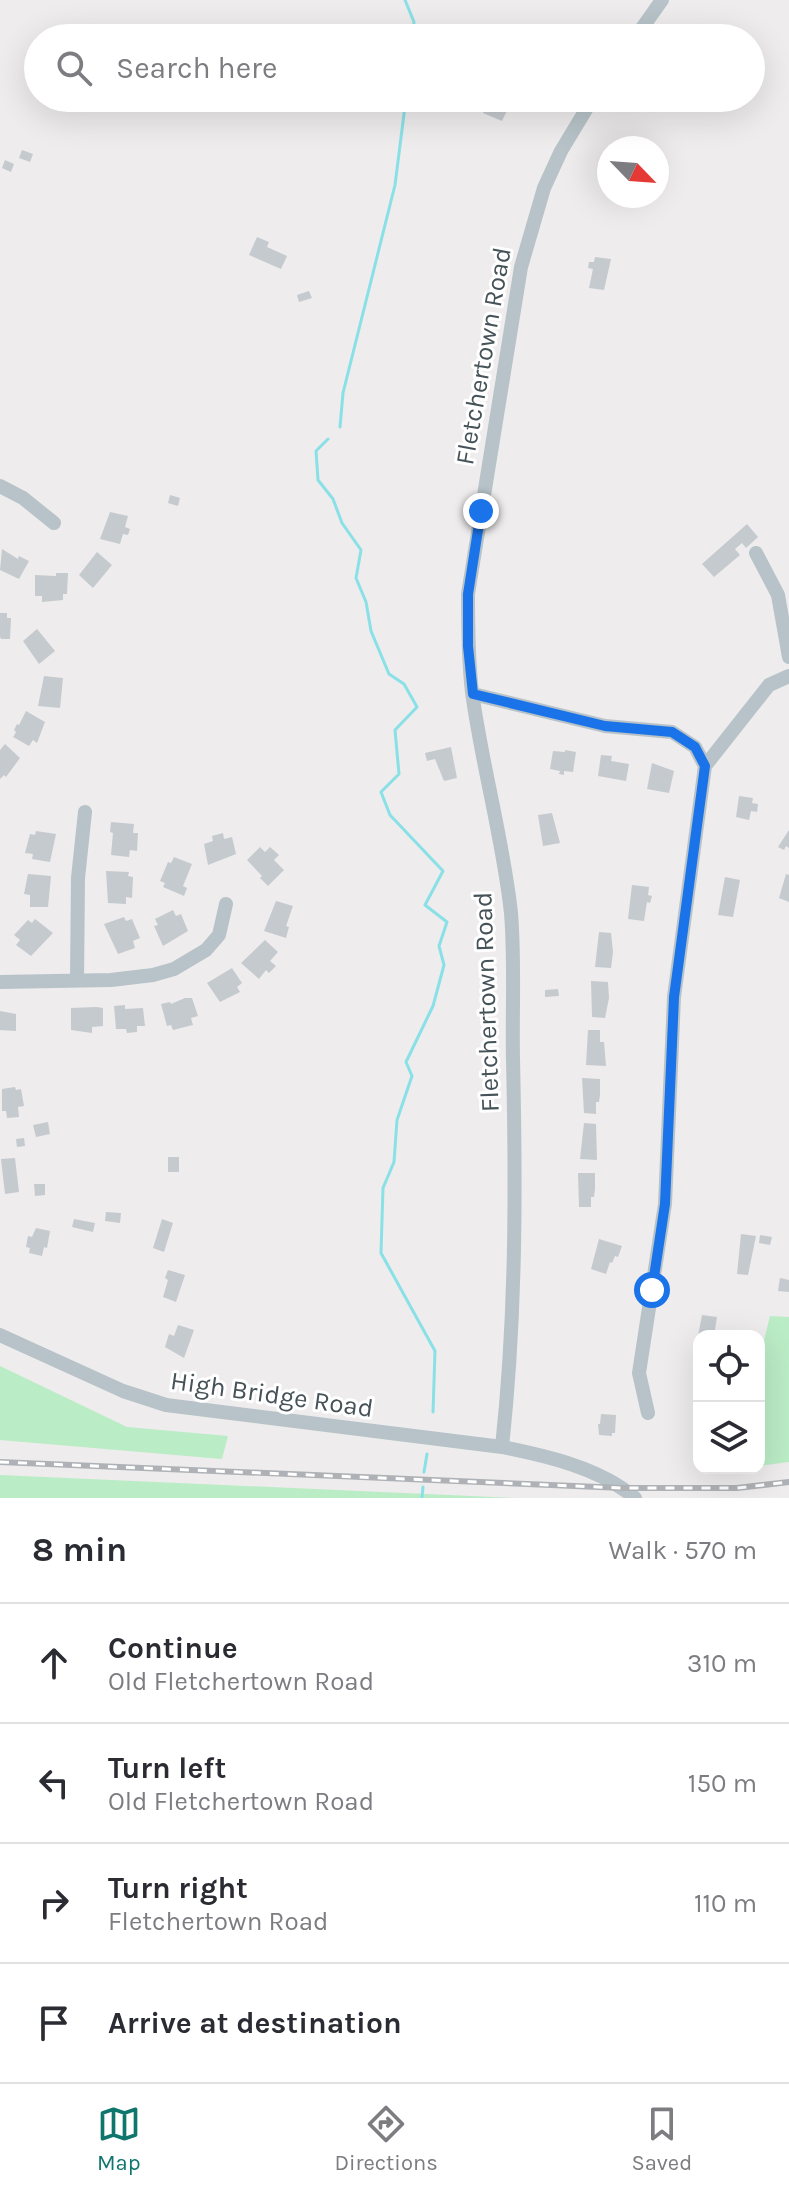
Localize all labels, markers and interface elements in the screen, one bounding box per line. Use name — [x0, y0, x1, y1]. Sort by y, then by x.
search box — [24, 24, 765, 112]
icon: search — [52, 46, 96, 90]
text: Search here — [116, 50, 277, 86]
north arrow — [597, 136, 669, 208]
street label: Fletchertown Road — [449, 245, 518, 467]
route end — [463, 493, 499, 529]
street label: Fletchertown Road — [467, 891, 506, 1113]
route start — [634, 1272, 670, 1308]
map controls — [693, 1330, 765, 1474]
button: locate — [693, 1330, 765, 1402]
street label: High Bridge Road — [169, 1365, 375, 1424]
button: layers — [693, 1402, 765, 1474]
text: 8 min — [32, 1530, 127, 1570]
text: Walk · 570 m — [609, 1535, 757, 1566]
text: Continue — [108, 1630, 238, 1666]
icon: ahead — [32, 1641, 76, 1685]
text: 310 m — [687, 1648, 757, 1679]
text: Old Fletchertown Road — [108, 1666, 374, 1697]
text: Turn left — [108, 1750, 226, 1786]
icon: left — [32, 1761, 76, 1805]
text: 150 m — [688, 1768, 757, 1799]
text: Old Fletchertown Road — [108, 1786, 374, 1817]
text: Turn right — [108, 1870, 248, 1906]
icon: right — [32, 1881, 76, 1925]
text: 110 m — [694, 1888, 757, 1919]
text: Fletchertown Road — [108, 1906, 328, 1937]
icon: arrive — [32, 2001, 76, 2045]
text: Arrive at destination — [108, 2005, 402, 2041]
tab: Map — [97, 2102, 141, 2176]
tab: Directions — [334, 2102, 438, 2176]
tab: Saved — [631, 2102, 692, 2176]

